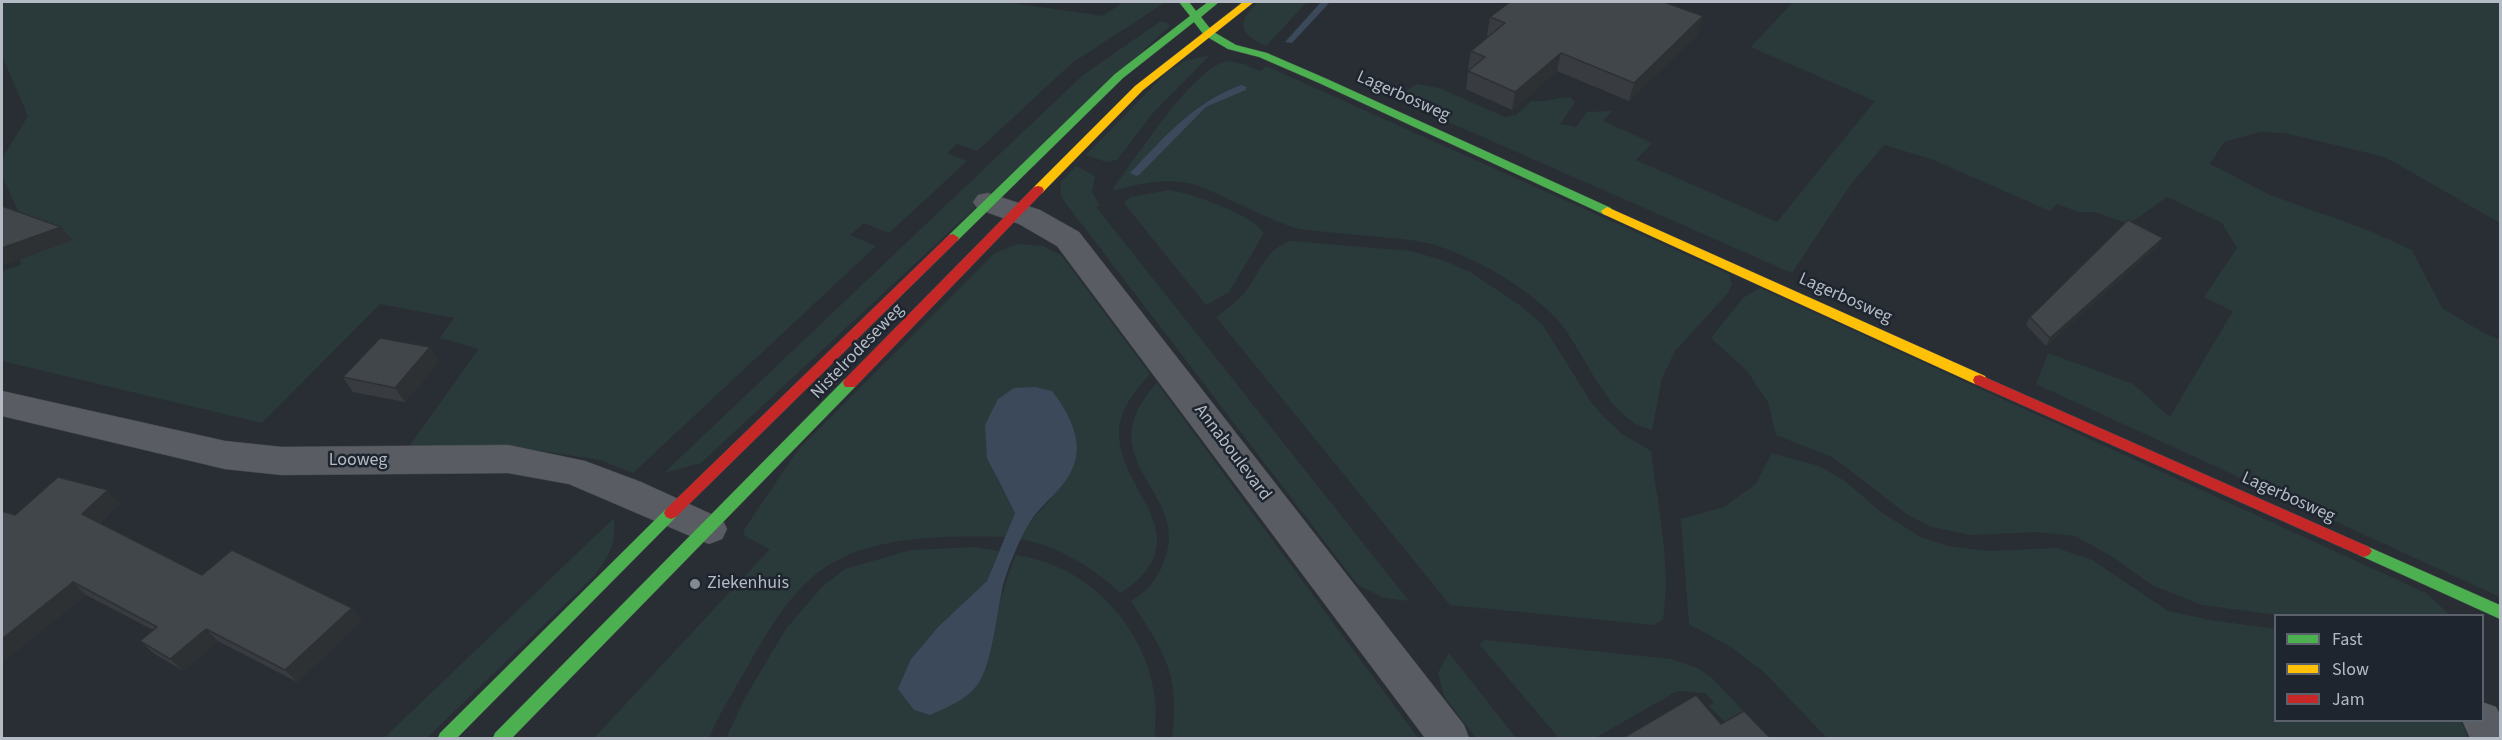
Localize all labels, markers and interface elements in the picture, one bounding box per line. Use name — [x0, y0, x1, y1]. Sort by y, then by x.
street label: Lagerbosweg — [1353, 67, 1453, 127]
street label: Lagerbosweg — [1795, 269, 1895, 329]
street label: Nistelrodeseweg — [807, 300, 909, 404]
street label: Annaboulevard — [1189, 401, 1275, 505]
street label: Looweg — [329, 450, 387, 472]
street label: Lagerbosweg — [2238, 468, 2338, 528]
place label: Ziekenhuis — [707, 573, 789, 595]
marker: Ziekenhuis — [688, 577, 702, 591]
legend — [2274, 614, 2484, 722]
text: Fast — [2332, 627, 2363, 652]
text: Slow — [2332, 657, 2369, 682]
text: Jam — [2332, 687, 2365, 712]

